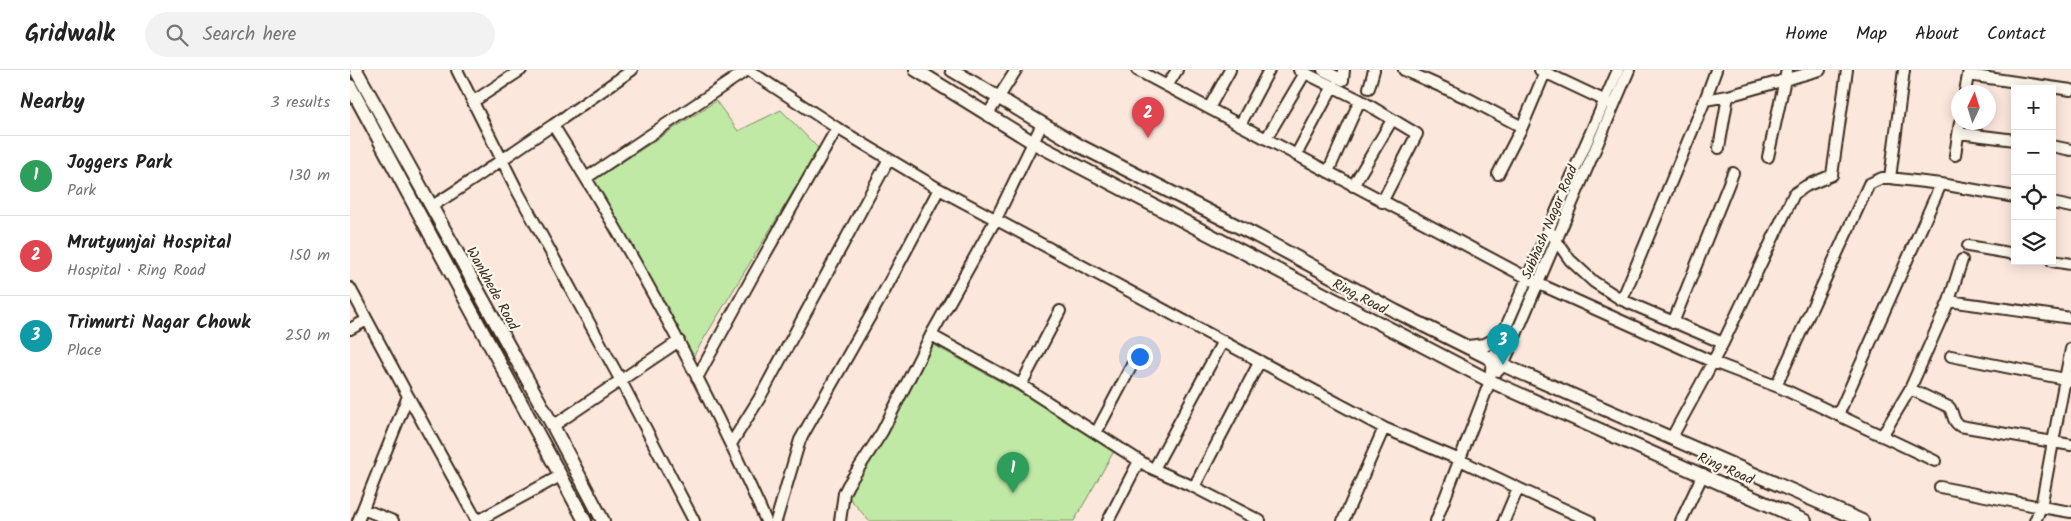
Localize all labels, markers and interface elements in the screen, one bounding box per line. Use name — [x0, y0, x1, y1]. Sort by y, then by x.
search box — [145, 12, 495, 57]
text: Gridwalk — [25, 15, 115, 54]
text: Search here — [203, 20, 296, 50]
text: Home — [1785, 20, 1828, 49]
text: Map — [1856, 20, 1887, 49]
text: About — [1915, 20, 1959, 49]
text: Contact — [1987, 20, 2046, 49]
icon: search — [163, 21, 191, 49]
north arrow — [1951, 85, 1996, 130]
map controls — [2011, 85, 2056, 265]
button: + — [2011, 85, 2056, 130]
text: Nearby — [20, 86, 85, 119]
text: 3 results — [271, 90, 330, 115]
pin: 2 — [1132, 97, 1164, 138]
button: − — [2011, 130, 2056, 175]
text: Joggers Park — [67, 148, 172, 178]
street label: Subhash Nagar Road — [1516, 161, 1584, 283]
text: 1 — [34, 163, 38, 188]
text: 130 m — [289, 163, 330, 188]
button: locate — [2011, 175, 2056, 220]
text: Park — [67, 178, 96, 203]
button: layers — [2011, 220, 2056, 265]
text: Mrutyunjai Hospital — [67, 228, 231, 258]
text: 2 — [31, 243, 41, 268]
text: 150 m — [289, 243, 330, 268]
street label: Wankhede Road — [460, 243, 525, 335]
text: Hospital · Ring Road — [67, 258, 205, 283]
street label: Ring Road — [1328, 273, 1392, 321]
text: Trimurti Nagar Chowk — [67, 308, 250, 338]
text: 3 — [32, 323, 40, 348]
text: 250 m — [285, 323, 330, 348]
pin: 3 — [1487, 324, 1519, 365]
text: Place — [67, 338, 101, 363]
your location — [1127, 344, 1153, 370]
street label: Ring Road — [1694, 447, 1758, 491]
pin: 1 — [997, 452, 1029, 493]

